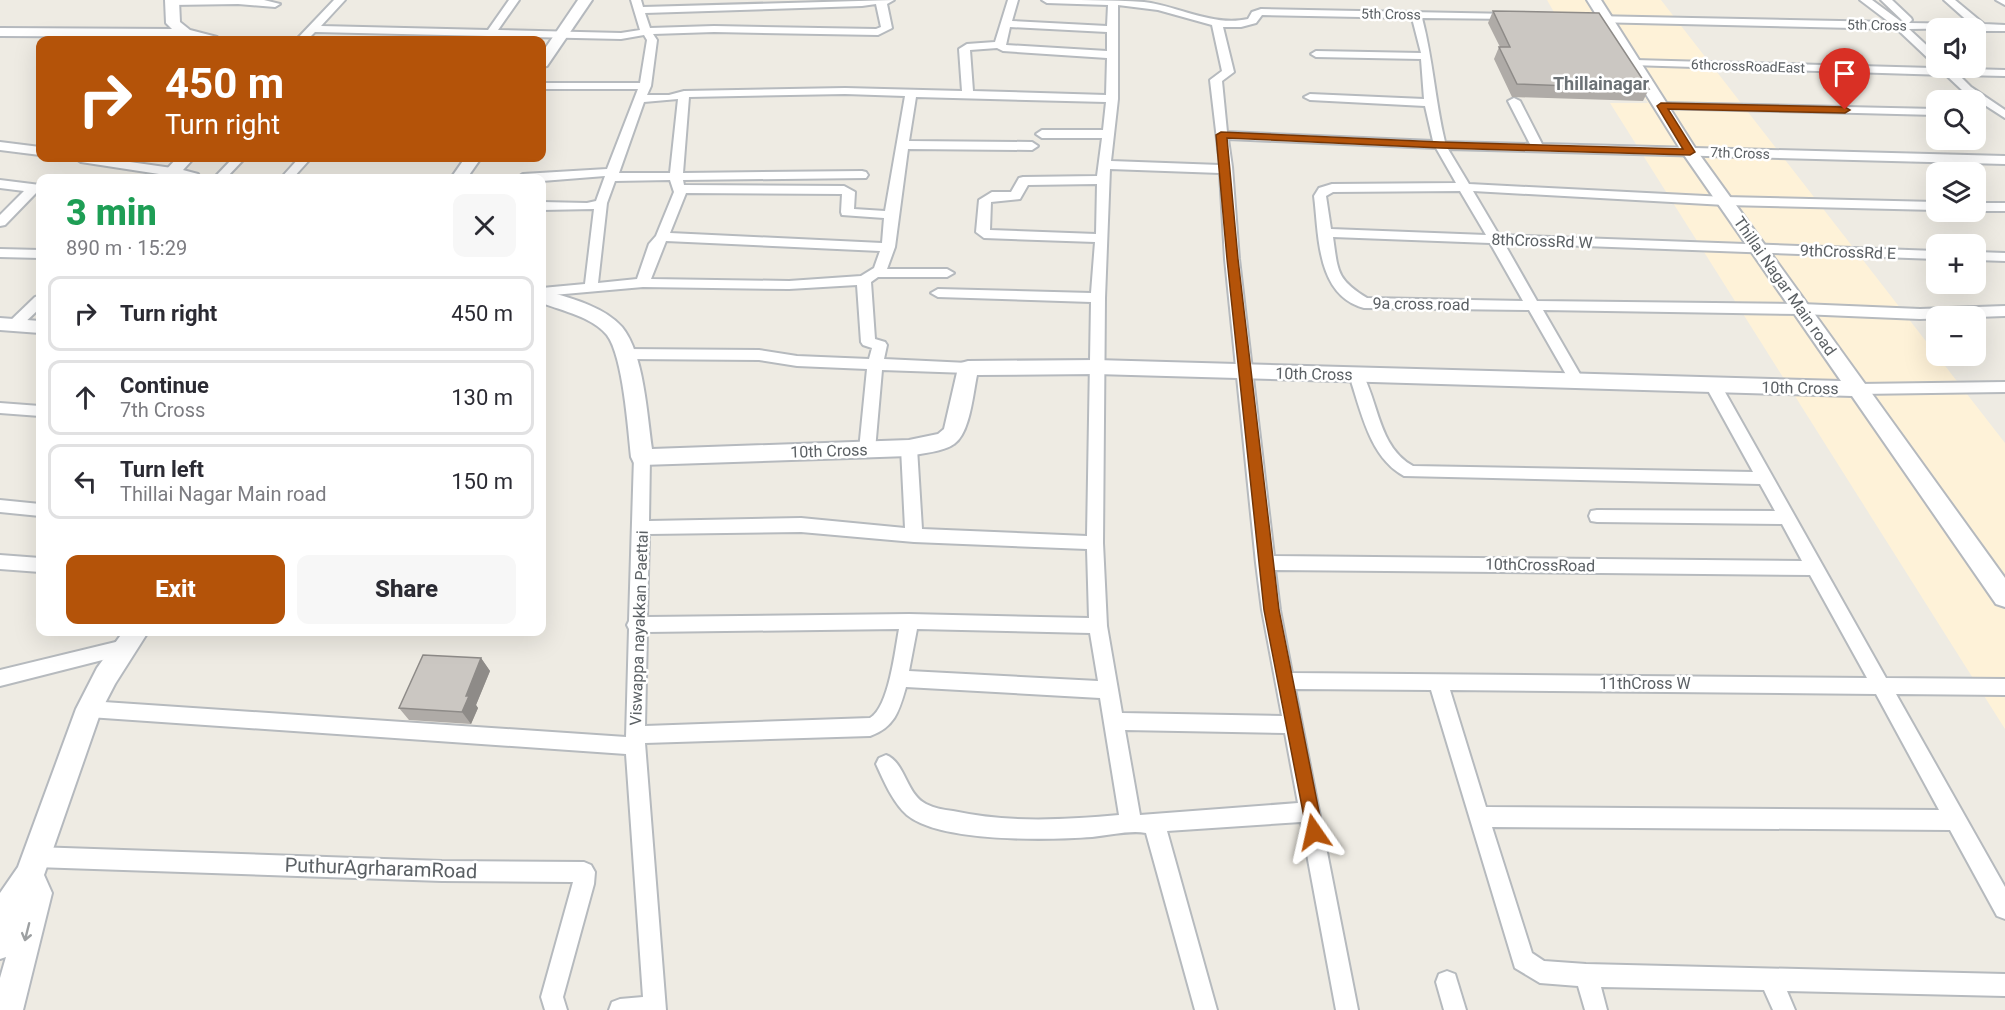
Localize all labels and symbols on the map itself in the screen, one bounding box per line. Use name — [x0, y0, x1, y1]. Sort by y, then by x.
street label: 5th Cross — [1361, 5, 1421, 23]
street label: 5th Cross — [1847, 16, 1907, 34]
pin — [1819, 48, 1870, 110]
street label: 6thcrossRoadEast — [1691, 56, 1806, 76]
district label: Thillainagar — [1553, 73, 1649, 94]
street label: 7th Cross — [1710, 144, 1770, 162]
street label: Thillai Nagar Main road — [1730, 213, 1840, 359]
street label: 8thCrossRd W — [1491, 230, 1593, 252]
street label: 9thCrossRd E — [1800, 241, 1896, 263]
street label: 9a cross road — [1372, 294, 1470, 314]
street label: 10th Cross — [1275, 364, 1353, 384]
street label: 10th Cross — [1761, 378, 1839, 398]
street label: 10th Cross — [790, 440, 868, 462]
street label: Viswappa nayakkan Paettai — [626, 530, 652, 726]
street label: 10thCrossRoad — [1485, 555, 1595, 575]
street label: 11thCross W — [1599, 674, 1691, 693]
position arrow — [1282, 800, 1346, 864]
street label: PuthurAgrharamRoad — [284, 853, 478, 883]
one-way arrow — [21, 922, 33, 941]

